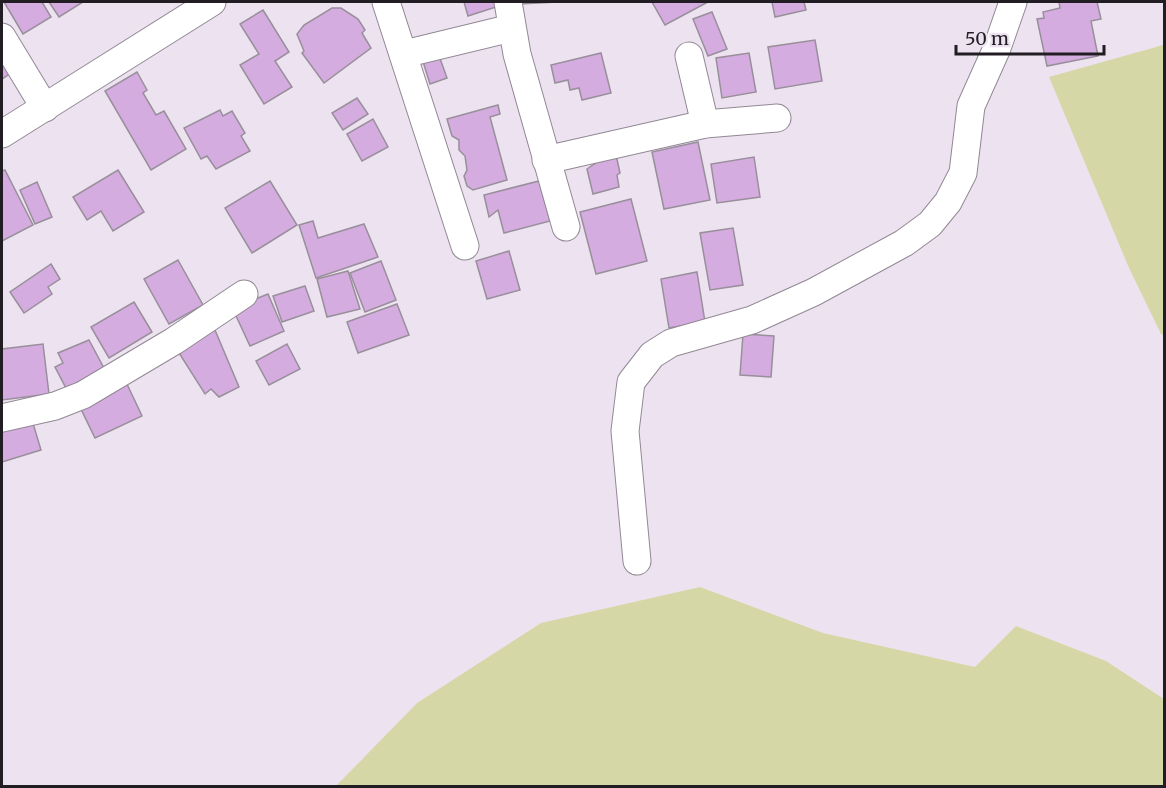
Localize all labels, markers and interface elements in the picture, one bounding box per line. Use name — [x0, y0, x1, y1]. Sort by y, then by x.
scale bar — [956, 18, 1104, 56]
text: 50 m — [965, 27, 1009, 50]

